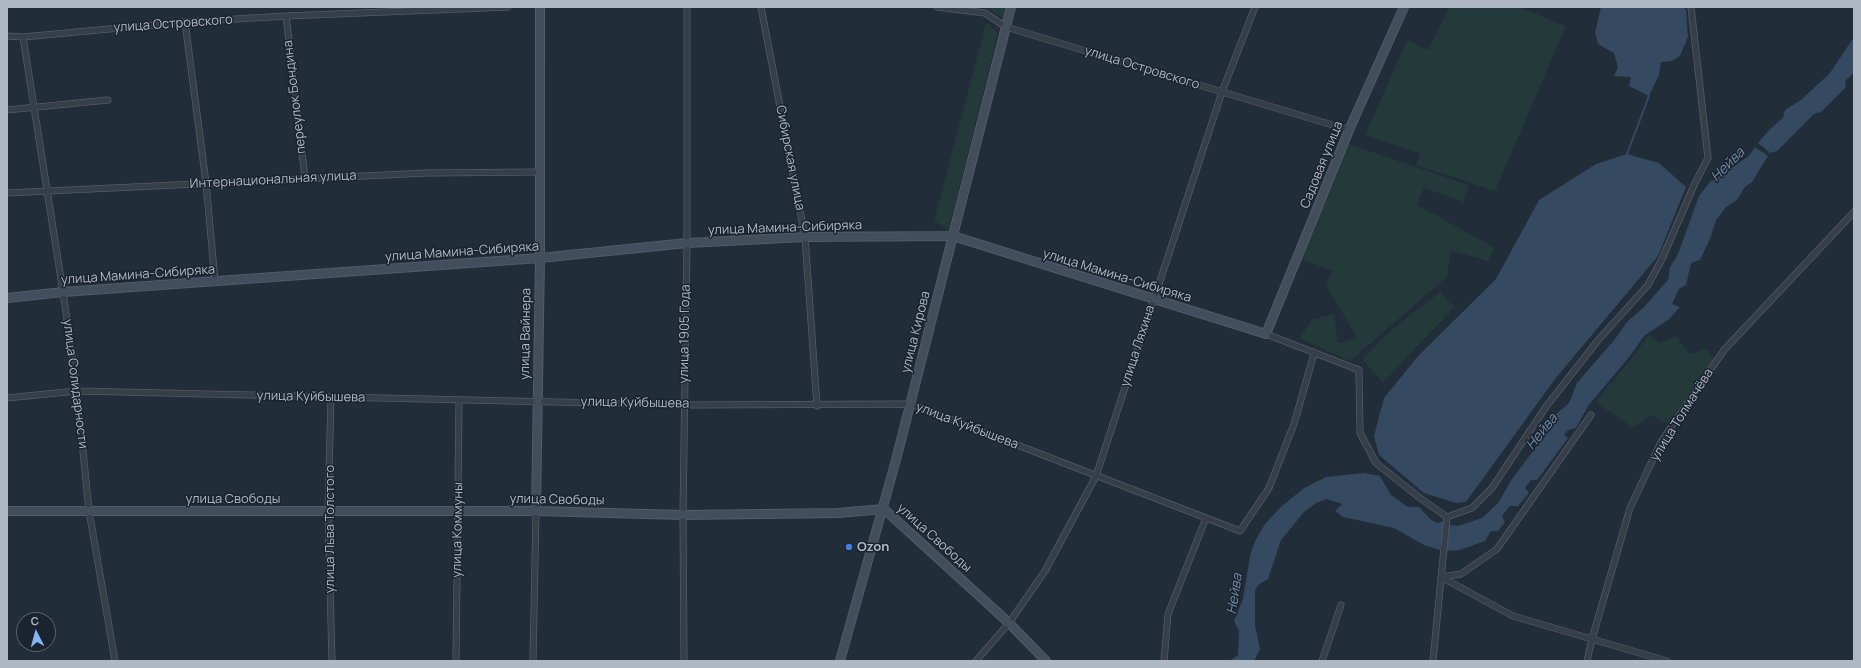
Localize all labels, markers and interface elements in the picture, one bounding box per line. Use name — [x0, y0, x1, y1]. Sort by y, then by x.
street label: улица Островского — [113, 12, 233, 36]
street label: переулок Бондина — [280, 39, 310, 155]
street label: улица Островского — [1083, 43, 1201, 93]
street label: Сибирская улица — [772, 104, 808, 212]
street label: Садовая улица — [1297, 119, 1347, 211]
water label: Нейва — [1708, 145, 1748, 185]
street label: Интернациональная улица — [189, 168, 357, 192]
street label: улица Мамина-Сибиряка — [708, 218, 862, 238]
street label: улица Мамина-Сибиряка — [384, 239, 540, 265]
street label: улица Мамина-Сибиряка — [1041, 246, 1193, 306]
street label: улица Мамина-Сибиряка — [60, 262, 216, 288]
street label: улица 1905 Года — [676, 284, 694, 384]
street label: улица Вайнера — [517, 288, 535, 380]
street label: улица Кирова — [898, 289, 934, 375]
street label: улица Ляхина — [1117, 303, 1159, 389]
street label: улица Солидарности — [59, 318, 91, 450]
street label: улица Толмачёва — [1647, 366, 1717, 464]
street label: улица Куйбышева — [257, 388, 365, 406]
street label: улица Куйбышева — [581, 394, 689, 412]
street label: улица Куйбышева — [913, 399, 1021, 453]
water label: Нейва — [1523, 411, 1561, 453]
street label: улица Льва Толстого — [322, 465, 338, 593]
street label: улица Коммуны — [449, 482, 467, 578]
street label: улица Свободы — [185, 491, 281, 507]
street label: улица Свободы — [509, 491, 605, 509]
street label: улица Свободы — [893, 500, 975, 576]
place label: Ozon — [857, 539, 889, 555]
marker: Ozon — [844, 542, 854, 552]
water label: Нейва — [1223, 572, 1247, 616]
north arrow — [16, 612, 56, 652]
text: С — [30, 613, 40, 628]

